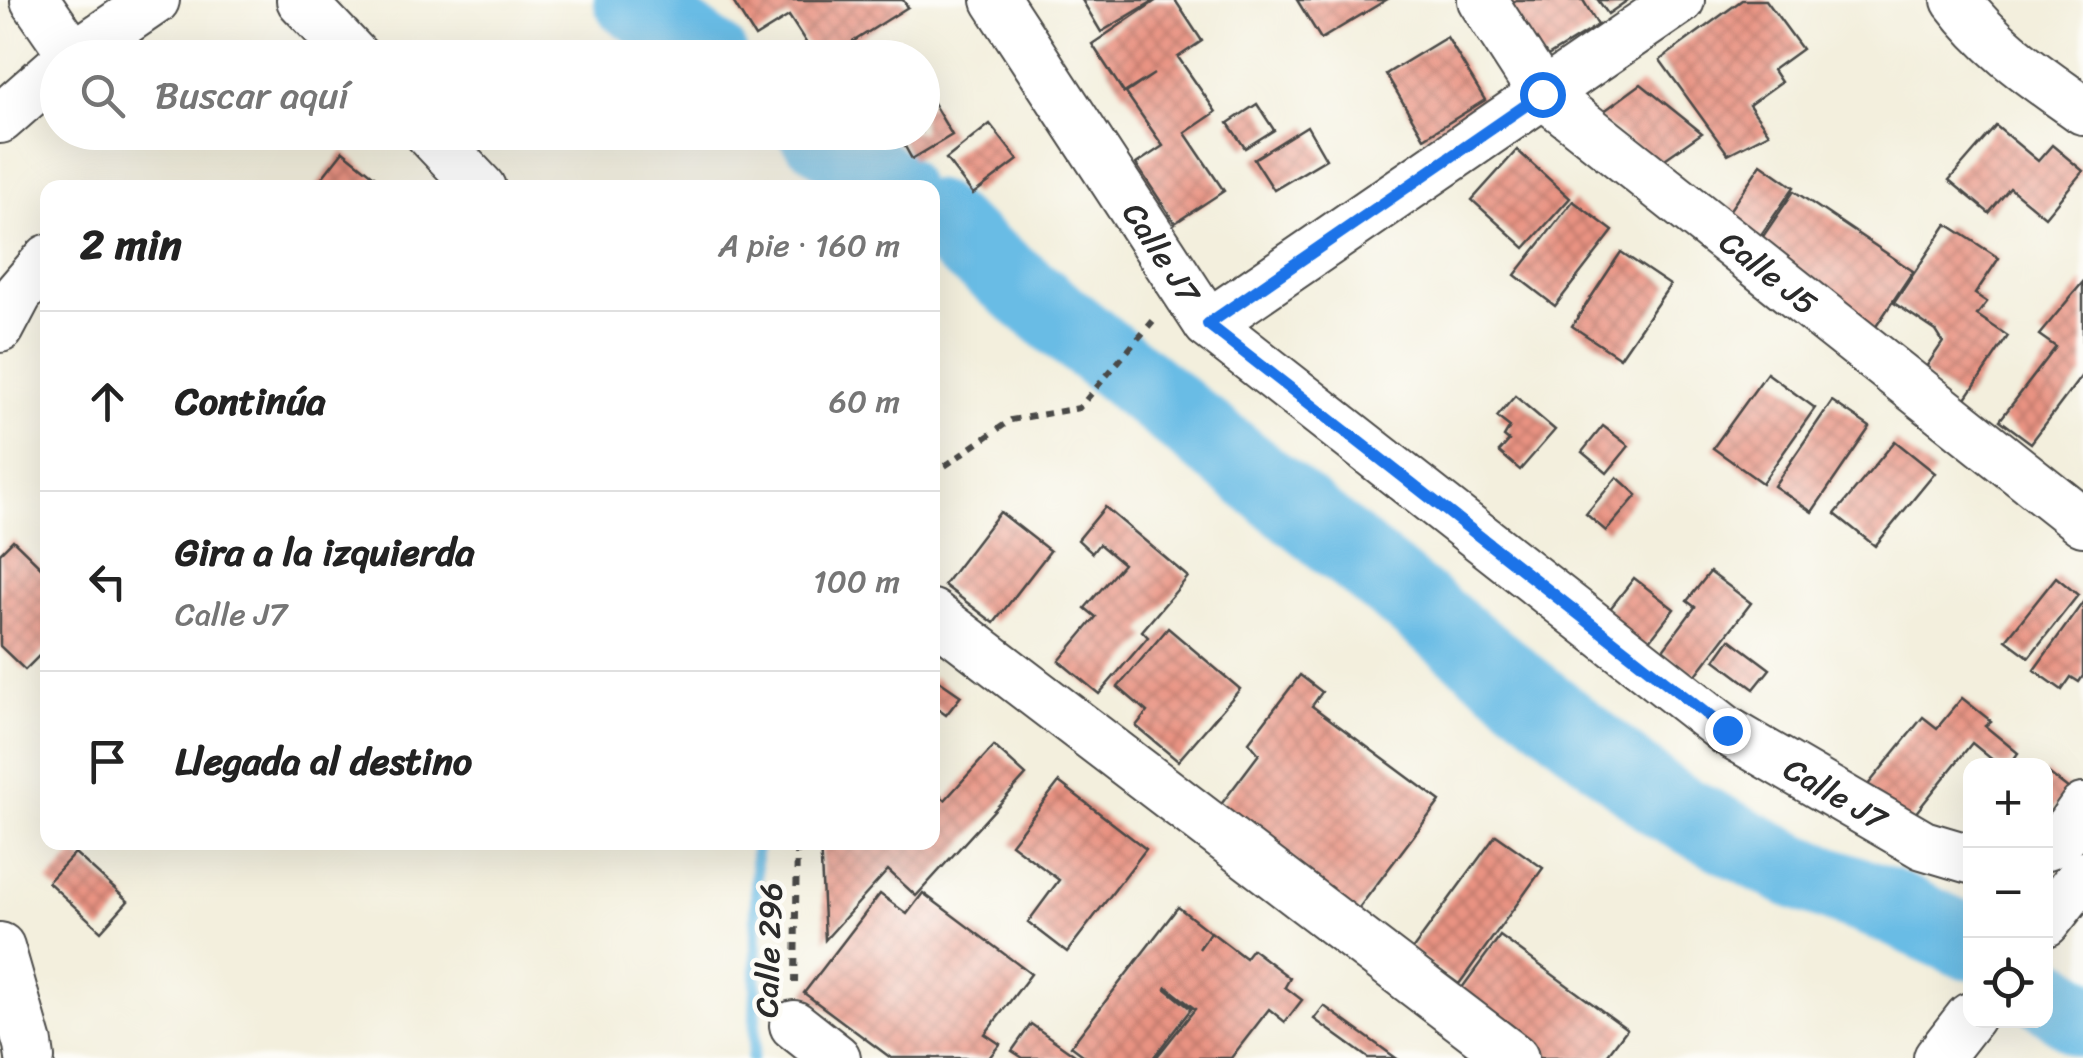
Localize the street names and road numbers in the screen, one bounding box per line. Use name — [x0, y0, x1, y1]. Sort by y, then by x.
street label: Calle J7 — [1107, 190, 1217, 317]
street label: Calle J5 — [1706, 215, 1831, 330]
street label: Calle J7 — [1772, 741, 1900, 848]
street label: Calle 296 — [738, 881, 800, 1019]

